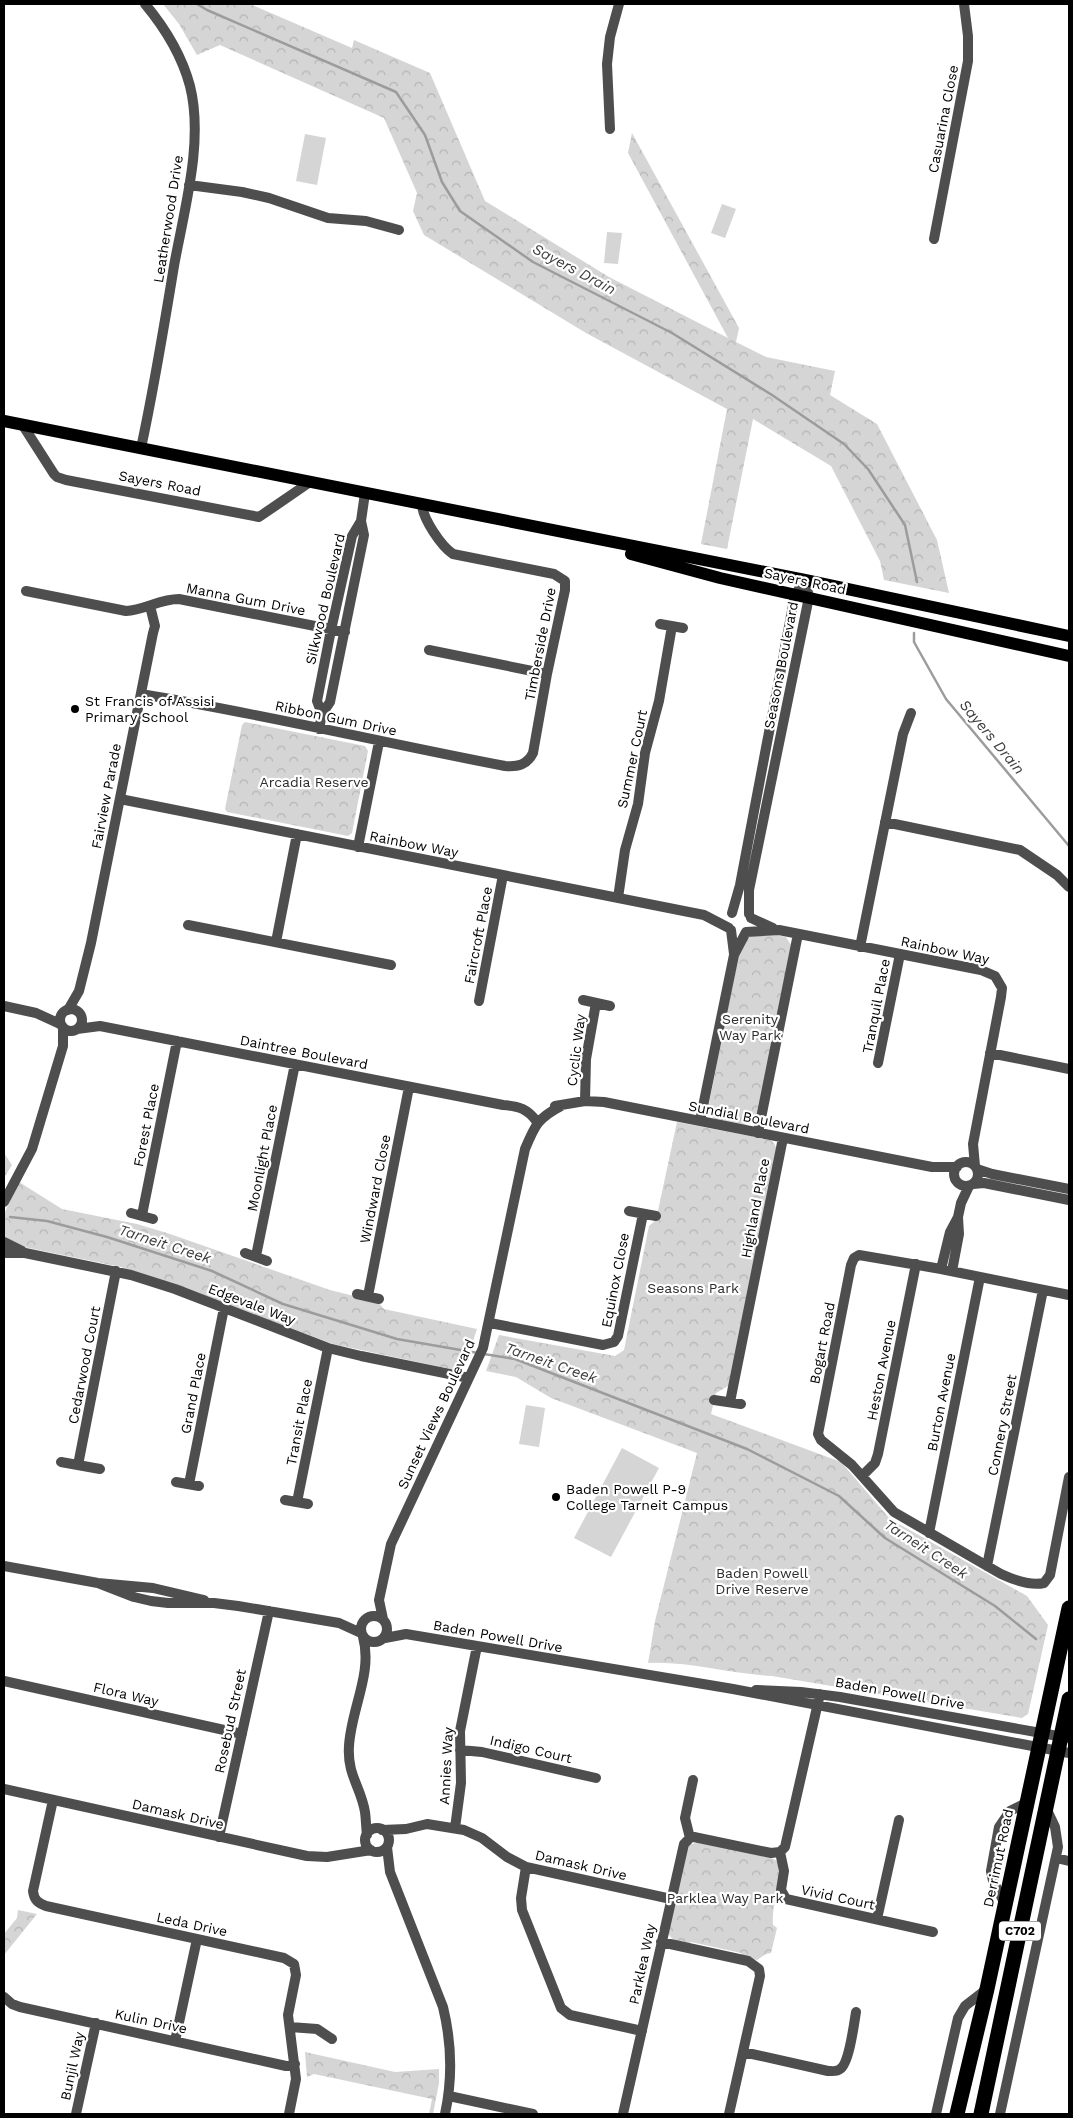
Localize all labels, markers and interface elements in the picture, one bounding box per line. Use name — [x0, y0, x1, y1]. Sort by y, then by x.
street label: Casuarina Close — [925, 64, 961, 174]
street label: Leatherwood Drive — [150, 154, 186, 284]
water label: Sayers Drain — [529, 240, 619, 298]
street label: Sayers Road — [118, 467, 202, 499]
street label: Silkwood Boulevard — [302, 532, 348, 666]
street label: Sayers Road — [763, 565, 847, 597]
street label: Manna Gum Drive — [185, 580, 307, 618]
street label: Timberside Drive — [521, 586, 559, 702]
street label: Seasons Boulevard — [761, 600, 801, 730]
place label: St Francis of Assisi Primary School — [85, 693, 215, 725]
water label: Sayers Drain — [956, 696, 1028, 778]
street label: Ribbon Gum Drive — [274, 697, 398, 739]
marker: St Francis of Assisi Primary School — [69, 703, 81, 715]
street label: Summer Court — [614, 708, 650, 810]
street label: Fairview Parade — [88, 742, 124, 850]
park label: Arcadia Reserve — [259, 774, 369, 790]
street label: Rainbow Way — [368, 828, 460, 861]
street label: Faircroft Place — [461, 885, 495, 985]
street label: Rainbow Way — [899, 933, 991, 967]
street label: Tranquil Place — [859, 957, 893, 1055]
park label: Serenity Way Park — [719, 1011, 781, 1043]
street label: Cyclic Way — [564, 1012, 588, 1087]
street label: Daintree Boulevard — [239, 1032, 369, 1072]
street label: Forest Place — [130, 1082, 162, 1168]
street label: Sundial Boulevard — [687, 1097, 811, 1137]
street label: Moonlight Place — [244, 1103, 280, 1213]
street label: Windward Close — [357, 1133, 393, 1245]
street label: Highland Place — [737, 1157, 773, 1259]
water label: Tarneit Creek — [117, 1221, 214, 1268]
street label: Equinox Close — [598, 1231, 632, 1329]
street label: Edgevale Way — [206, 1280, 299, 1328]
park label: Seasons Park — [647, 1280, 739, 1296]
street label: Bogart Road — [806, 1301, 838, 1385]
street label: Cedarwood Court — [65, 1305, 103, 1425]
street label: Heston Avenue — [863, 1318, 899, 1422]
street label: Sunset Views Boulevard — [394, 1336, 478, 1492]
water label: Tarneit Creek — [503, 1339, 600, 1387]
street label: Grand Place — [177, 1351, 209, 1435]
street label: Burton Avenue — [924, 1352, 958, 1452]
street label: Connery Street — [984, 1373, 1020, 1477]
street label: Transit Place — [283, 1377, 315, 1467]
place label: Baden Powell P-9 College Tarneit Campus — [566, 1481, 728, 1513]
marker: Baden Powell P-9 College Tarneit Campus — [550, 1491, 562, 1503]
water label: Tarneit Creek — [881, 1515, 972, 1583]
park label: Baden Powell Drive Reserve — [715, 1565, 809, 1597]
street label: Baden Powell Drive — [432, 1617, 564, 1655]
street label: Rosebud Street — [211, 1667, 249, 1775]
street label: Baden Powell Drive — [834, 1674, 966, 1712]
street label: Flora Way — [92, 1679, 161, 1709]
street label: Annies Way — [436, 1726, 456, 1805]
street label: Indigo Court — [488, 1732, 574, 1766]
street label: Damask Drive — [130, 1796, 226, 1832]
street label: Derrimut Road — [980, 1807, 1016, 1909]
street label: Damask Drive — [533, 1847, 629, 1883]
street label: Vivid Court — [800, 1881, 877, 1913]
park label: Parklea Way Park — [667, 1890, 783, 1906]
street label: Leda Drive — [155, 1909, 229, 1939]
street label: Parklea Way — [626, 1921, 659, 2006]
road number: C702 — [999, 1922, 1041, 1940]
street label: Kulin Drive — [113, 2006, 189, 2036]
street label: Bunjil Way — [57, 2029, 87, 2102]

